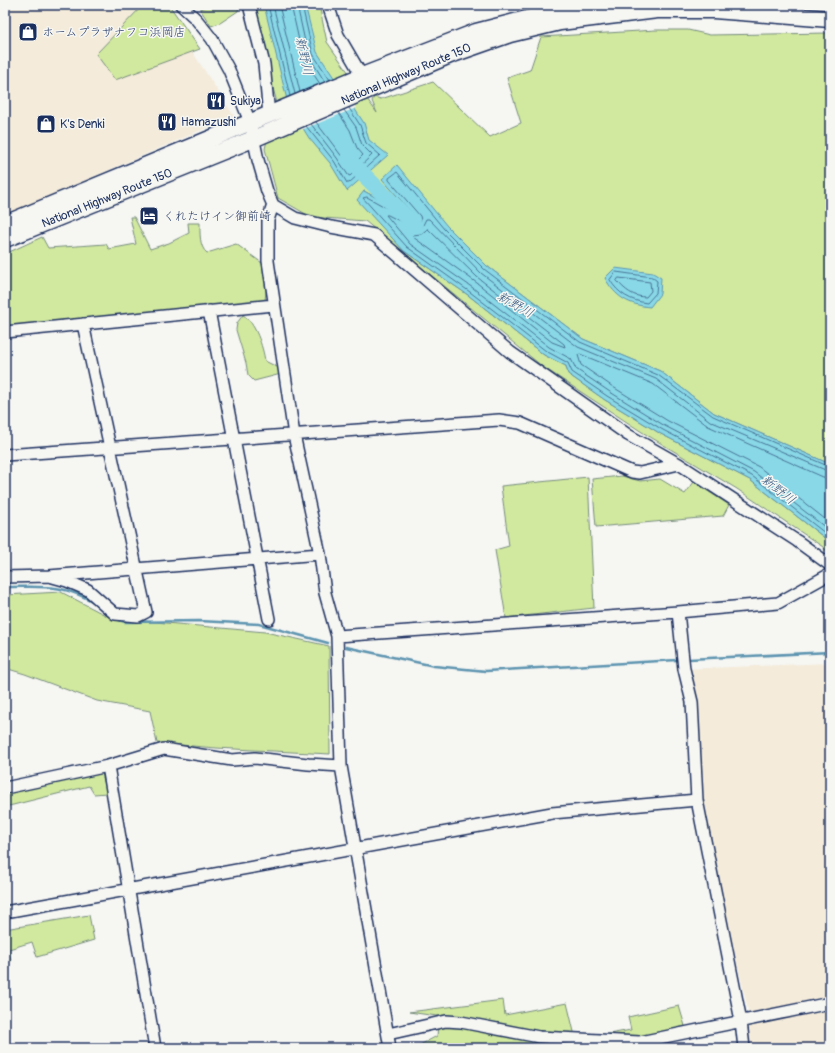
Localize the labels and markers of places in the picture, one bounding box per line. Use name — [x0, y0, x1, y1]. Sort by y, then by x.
shop icon: ホームプラザナフコ浜岡店 — [17, 21, 39, 43]
place label: ホームプラザナフコ浜岡店 — [42, 25, 186, 40]
restaurant icon: Sukiya — [205, 90, 227, 112]
place label: Sukiya — [230, 94, 261, 109]
restaurant icon: Hamazushi — [156, 111, 178, 133]
shop icon: K's Denki — [35, 113, 57, 135]
place label: Hamazushi — [181, 115, 236, 130]
place label: K's Denki — [60, 117, 105, 132]
hotel icon: くれたけイン御前崎 — [138, 205, 160, 227]
place label: くれたけイン御前崎 — [163, 209, 271, 224]

